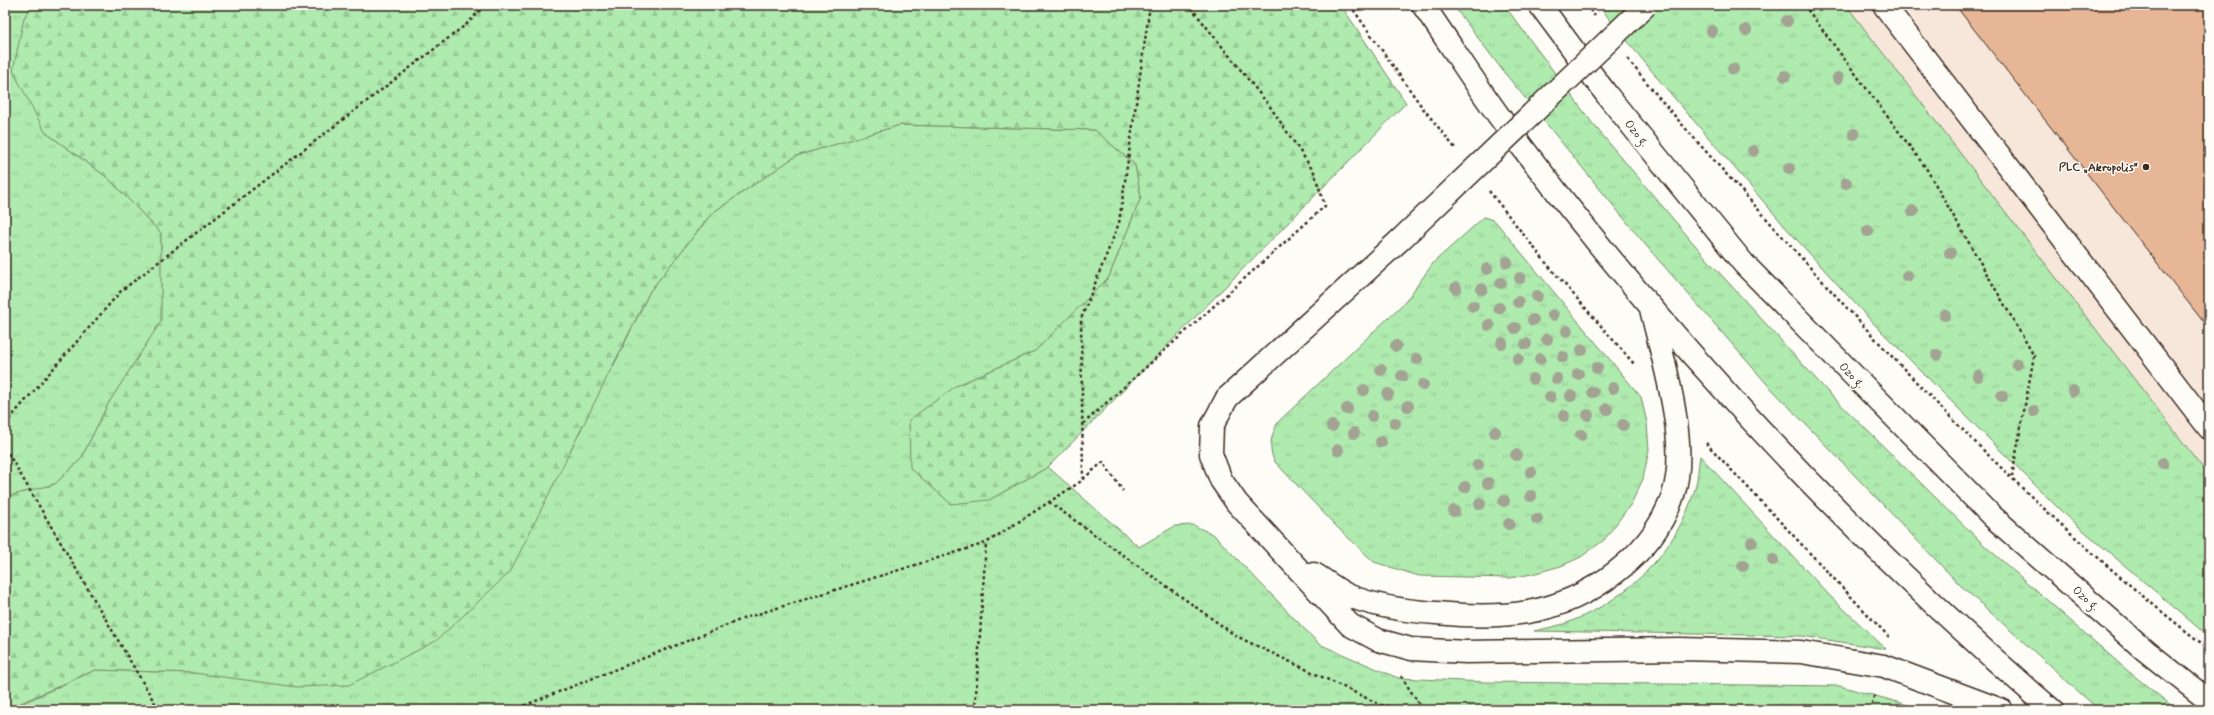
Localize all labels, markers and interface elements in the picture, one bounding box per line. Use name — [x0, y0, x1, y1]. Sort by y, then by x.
street label: Ozo g. — [1620, 117, 1652, 151]
place label: PLC „Akropolis“ — [2059, 160, 2139, 176]
marker: PLC „Akropolis“ — [2141, 162, 2151, 172]
street label: Ozo g. — [1834, 359, 1868, 393]
street label: Ozo g. — [2068, 583, 2102, 615]

